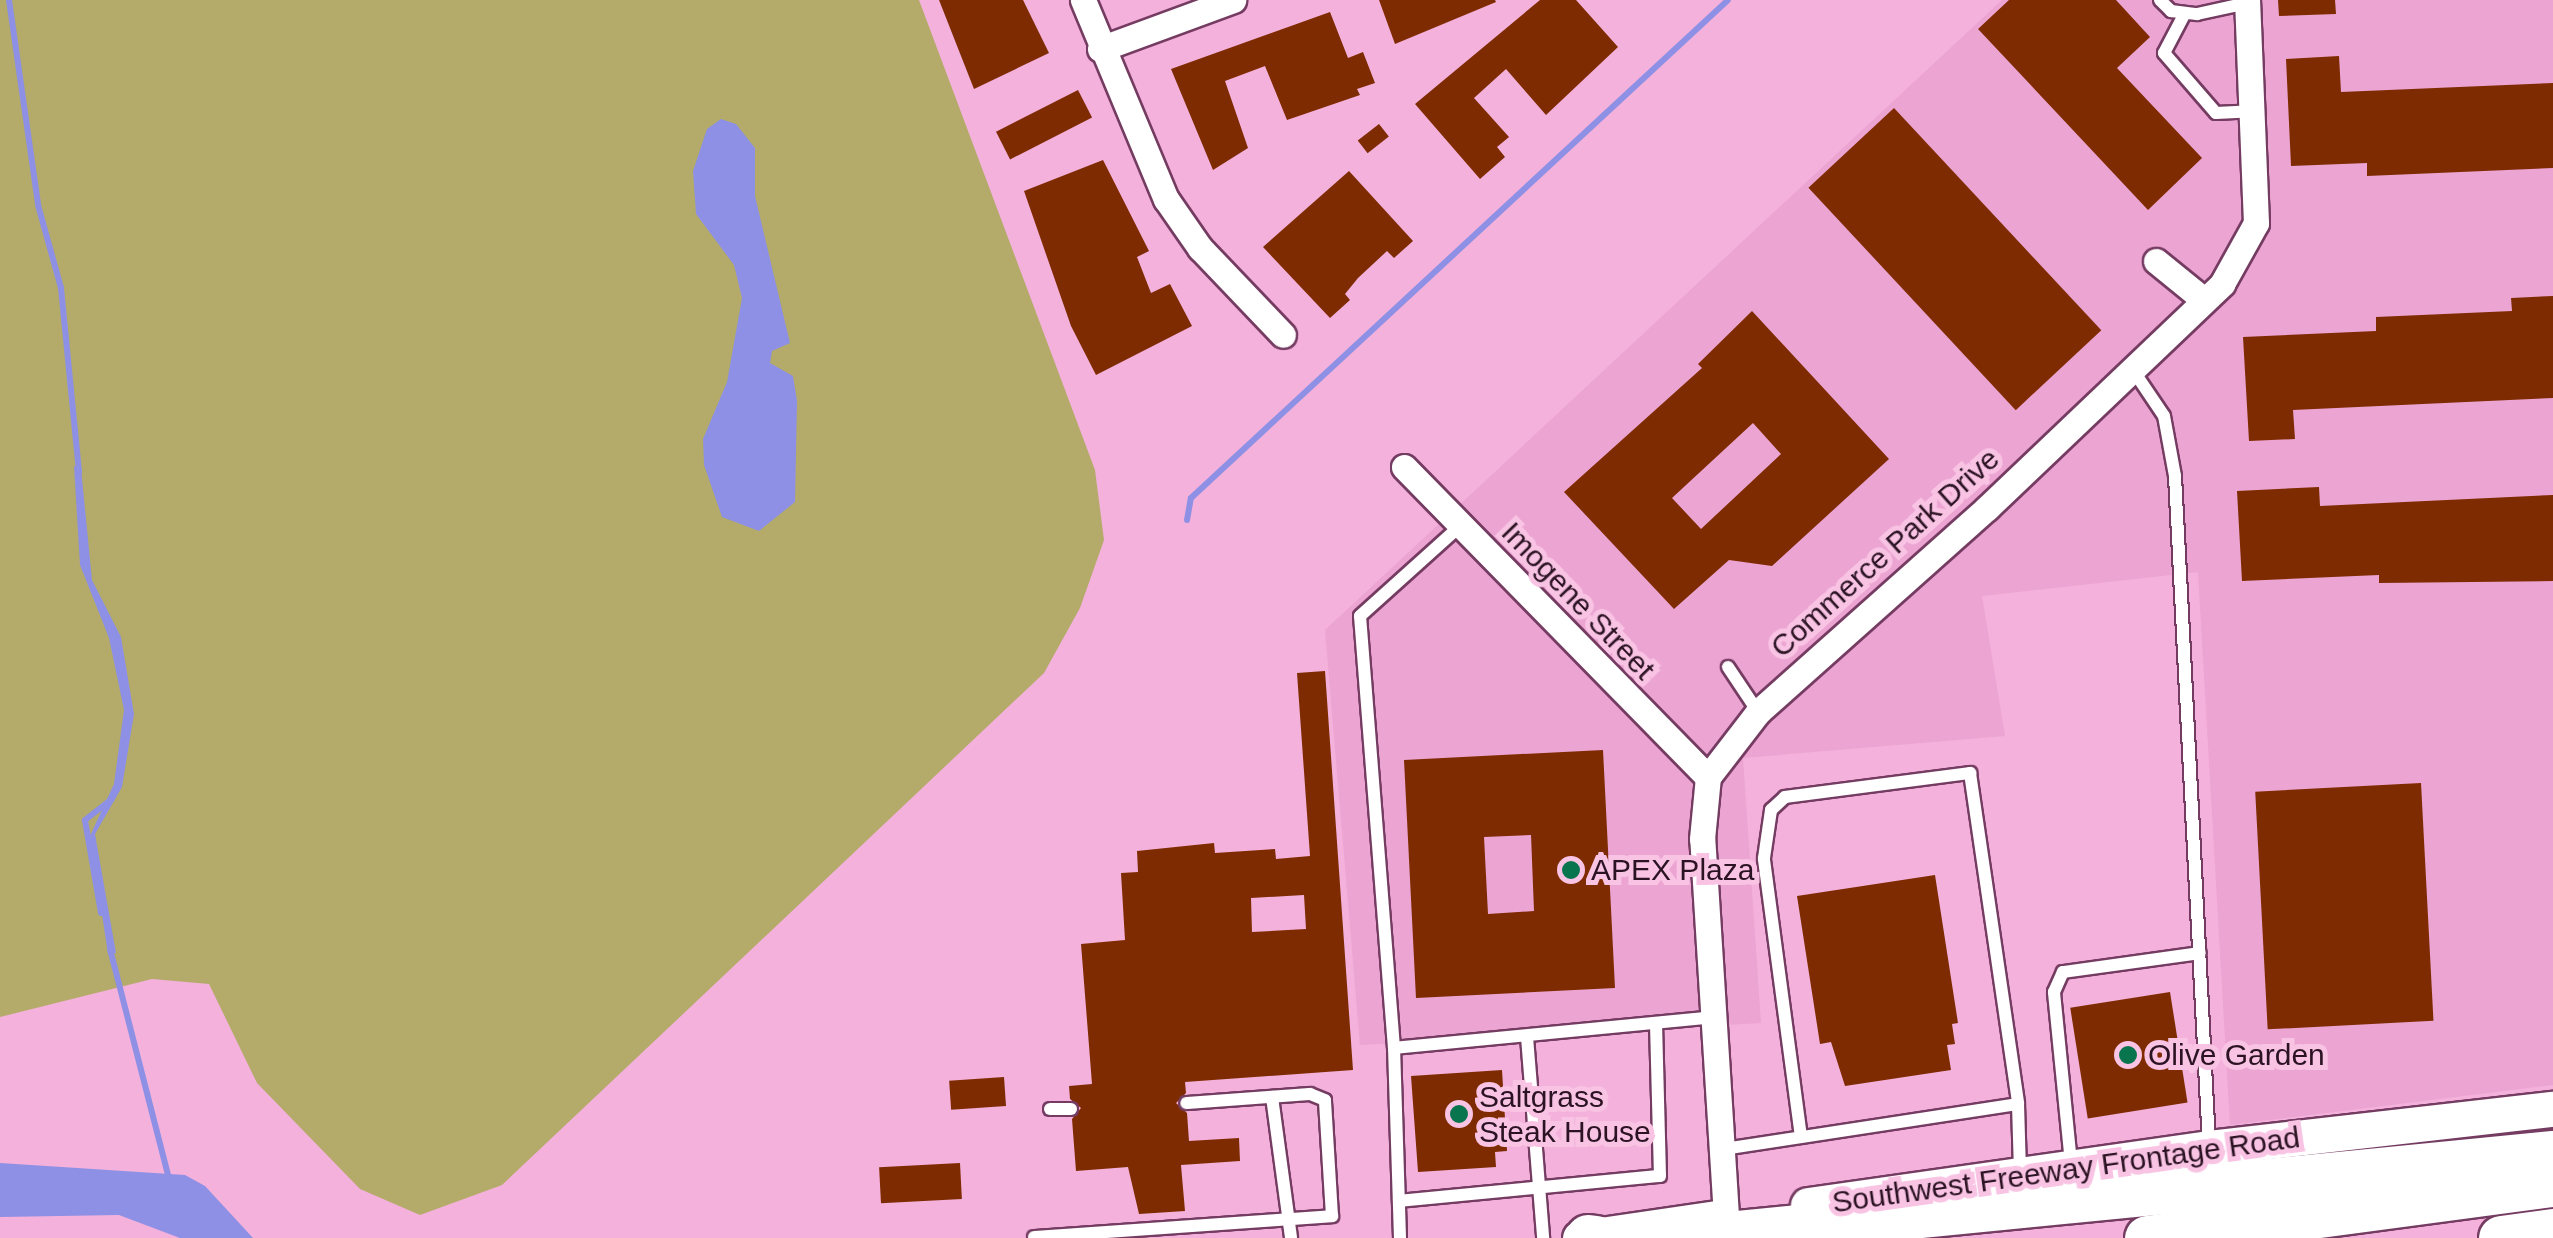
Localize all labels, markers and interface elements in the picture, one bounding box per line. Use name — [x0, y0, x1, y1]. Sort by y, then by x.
street label: Commerce Park Drive — [1763, 441, 2007, 665]
street label: Imogene Street — [1494, 515, 1662, 687]
place label: APEX Plaza — [1591, 852, 1754, 888]
marker: APEX Plaza — [1560, 859, 1582, 881]
place label: Olive Garden — [2148, 1037, 2325, 1073]
marker: Olive Garden — [2117, 1044, 2139, 1066]
place label: Saltgrass Steak House — [1479, 1079, 1651, 1150]
marker: Saltgrass Steak House — [1448, 1103, 1470, 1125]
street label: Southwest Freeway Frontage Road — [1830, 1119, 2302, 1221]

